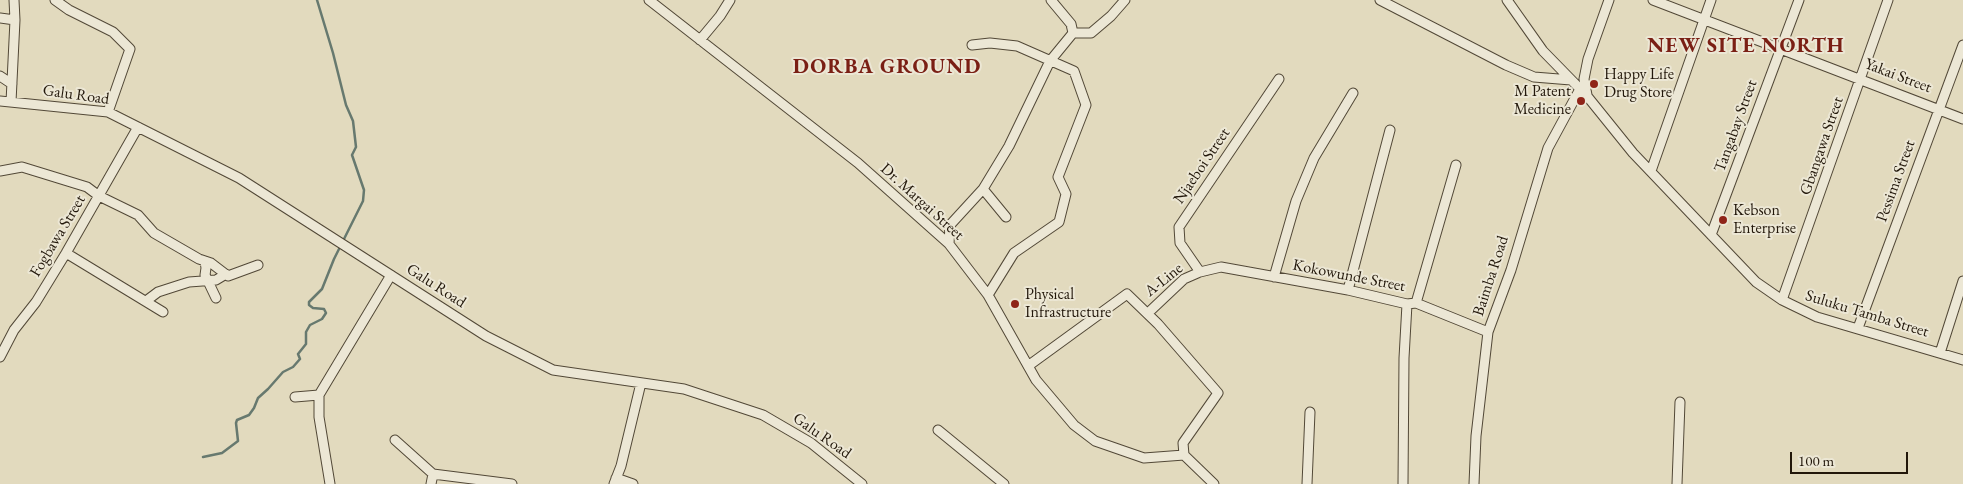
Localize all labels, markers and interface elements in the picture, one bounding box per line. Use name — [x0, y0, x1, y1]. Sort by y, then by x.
district label: NEW SITE NORTH — [1646, 33, 1846, 59]
district label: DORBA GROUND — [791, 54, 983, 80]
street label: Yakai Street — [1862, 54, 1934, 98]
place label: Happy Life Drug Store — [1604, 65, 1674, 103]
street label: Tangabay Street — [1710, 77, 1762, 175]
marker: Happy Life Drug Store — [1588, 78, 1600, 90]
street label: Galu Road — [41, 81, 111, 109]
place label: M Patent Medicine — [1514, 82, 1571, 120]
street label: Gbangawa Street — [1796, 94, 1848, 198]
marker: M Patent Medicine — [1575, 95, 1587, 107]
street label: Njaeboi Street — [1170, 124, 1234, 208]
street label: Pessima Street — [1872, 137, 1920, 225]
street label: Dr. Margai Street — [876, 159, 968, 245]
street label: Fogbawa Street — [26, 192, 90, 280]
place label: Kebson Enterprise — [1733, 201, 1796, 239]
marker: Kebson Enterprise — [1717, 214, 1729, 226]
street label: Baimba Road — [1469, 233, 1513, 319]
street label: Kokowunde Street — [1291, 256, 1407, 296]
street label: A-Line — [1141, 259, 1187, 301]
street label: Galu Road — [403, 260, 469, 312]
place label: Physical Infrastructure — [1025, 285, 1111, 323]
street label: Suluku Tamba Street — [1803, 286, 1931, 342]
marker: Physical Infrastructure — [1009, 298, 1021, 310]
street label: Galu Road — [789, 409, 855, 463]
scale bar — [1793, 442, 1910, 474]
text: 100 m — [1798, 451, 1834, 470]

